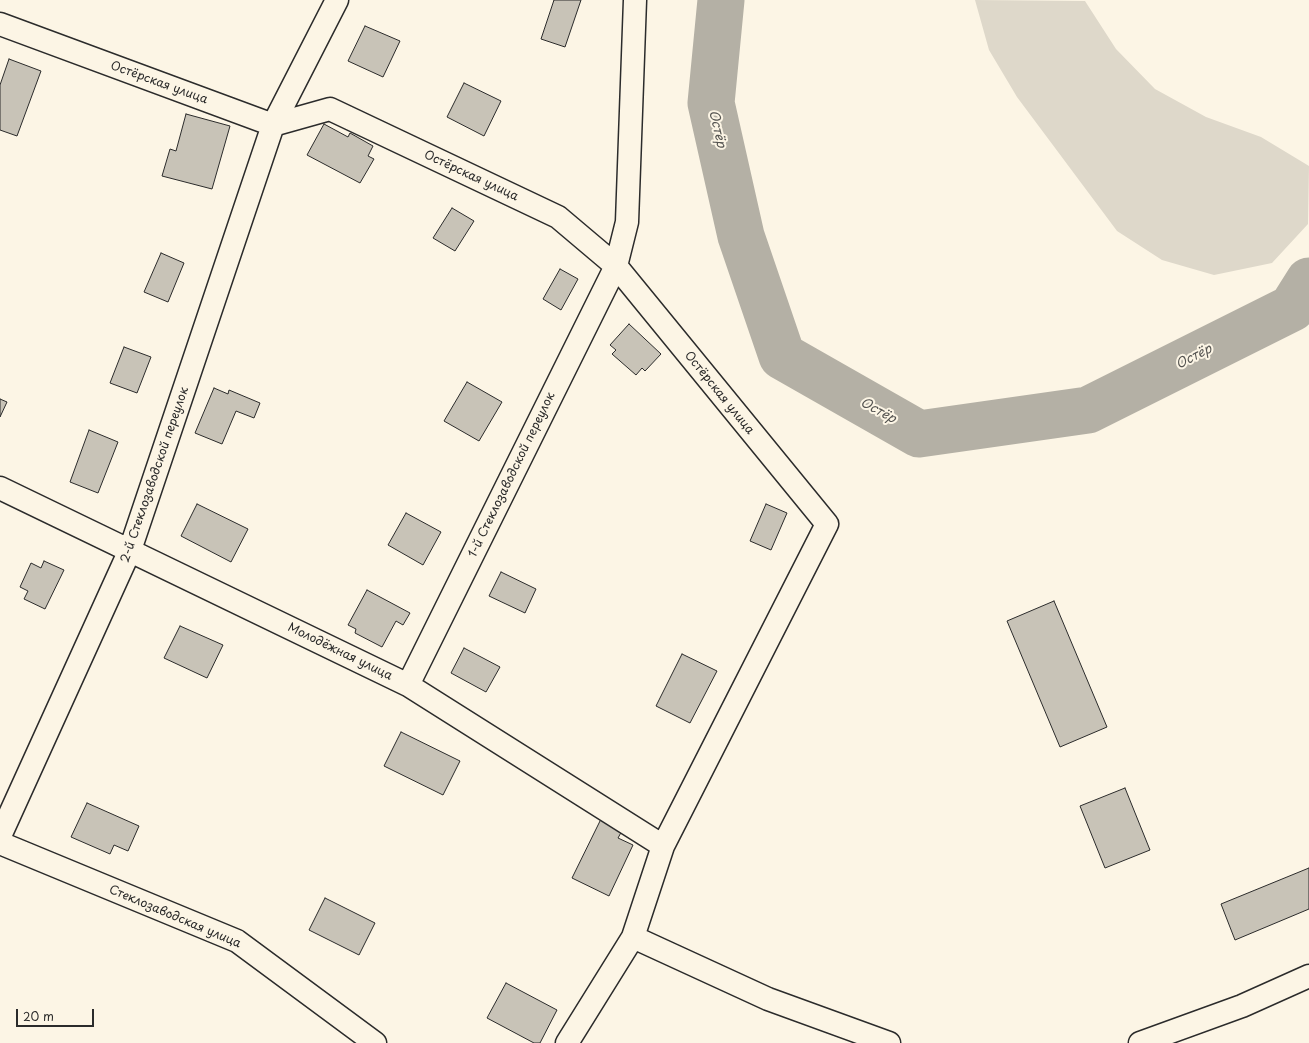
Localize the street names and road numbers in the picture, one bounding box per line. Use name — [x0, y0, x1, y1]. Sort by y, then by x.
street label: Остёрская улица — [108, 59, 210, 107]
street label: Остёрская улица — [422, 148, 520, 204]
street label: Остёрская улица — [681, 349, 757, 437]
street label: 2-й Стеклозаводской переулок — [118, 385, 192, 565]
street label: 1-й Стеклозаводской переулок — [466, 390, 558, 560]
street label: Молодёжная улица — [285, 620, 395, 684]
street label: Стеклозаводская улица — [107, 883, 243, 951]

